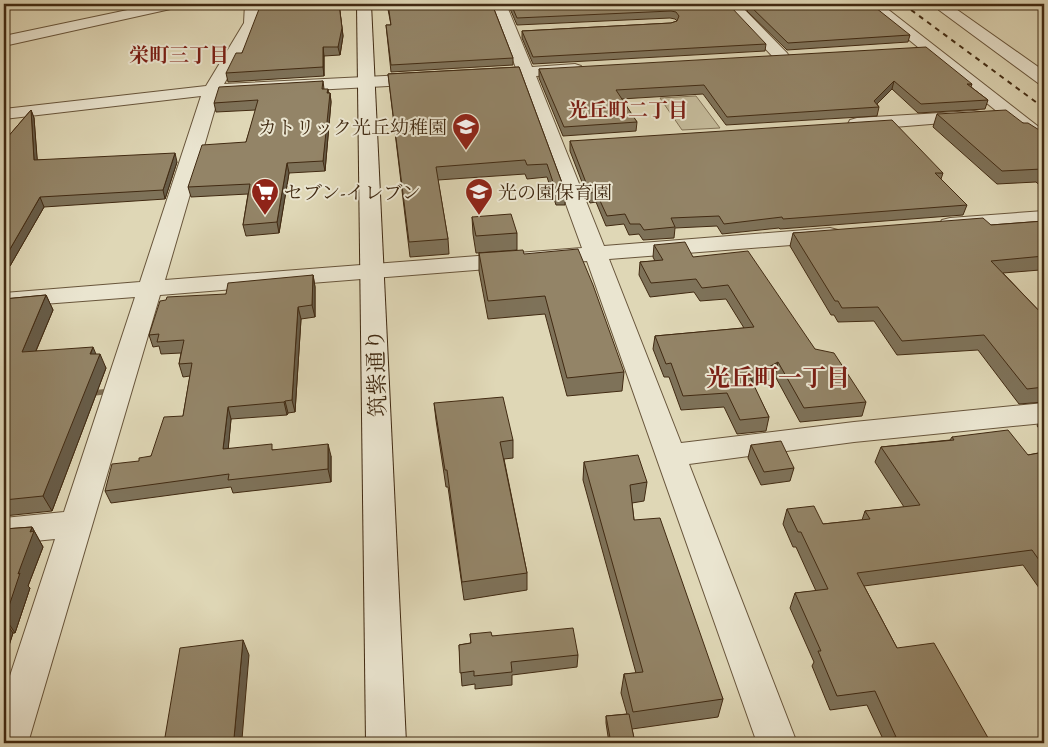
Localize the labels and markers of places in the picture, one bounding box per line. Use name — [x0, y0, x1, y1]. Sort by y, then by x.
school or university icon: カトリック光丘幼稚園 — [451, 112, 481, 151]
place label: カトリック光丘幼稚園 — [258, 115, 447, 140]
supermarket icon: セブン-イレブン — [250, 177, 280, 216]
school or university icon: 光の園保育園 — [464, 177, 494, 216]
place label: セブン-イレブン — [284, 180, 421, 205]
place label: 光の園保育園 — [498, 180, 612, 205]

